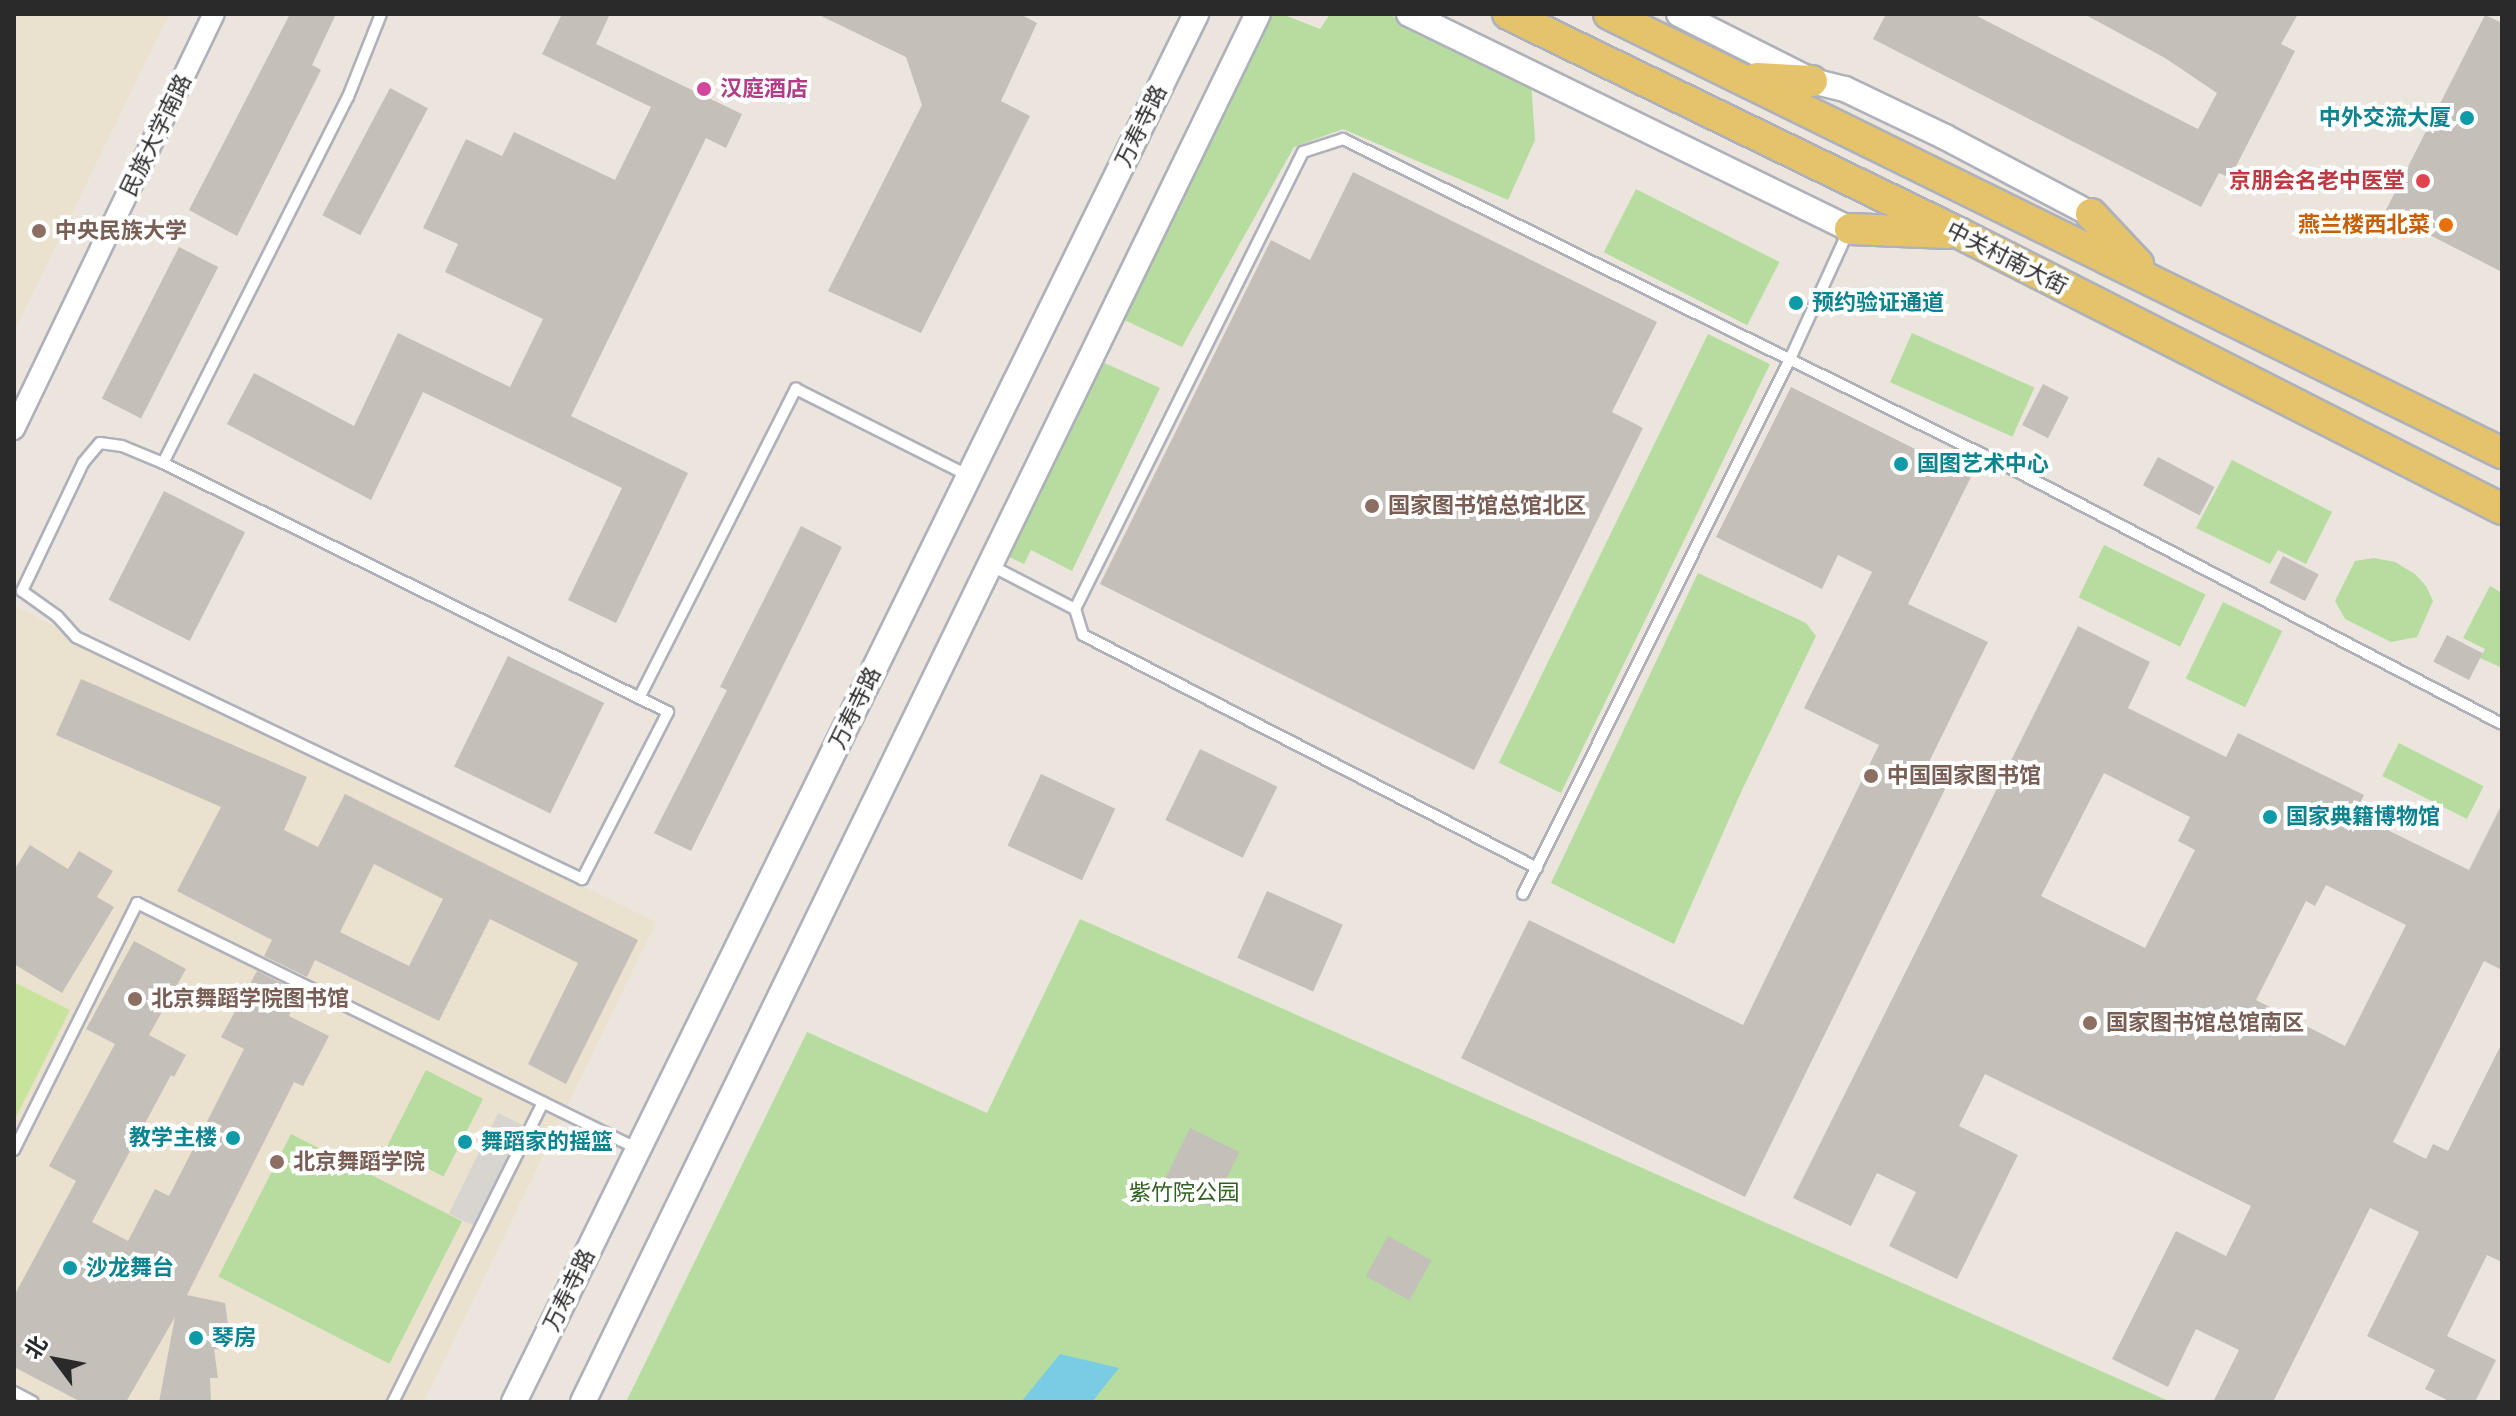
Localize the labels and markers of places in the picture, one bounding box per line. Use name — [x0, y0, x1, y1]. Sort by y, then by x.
place label: 汉庭酒店 — [720, 76, 808, 102]
marker: 汉庭酒店 — [695, 80, 713, 98]
place label: 中外交流大厦 — [2319, 105, 2451, 131]
marker: 中外交流大厦 — [2458, 109, 2476, 127]
place label: 京朋会名老中医堂 — [2229, 168, 2405, 194]
marker: 京朋会名老中医堂 — [2412, 170, 2434, 192]
place label: 燕兰楼西北菜 — [2298, 212, 2430, 238]
marker: 燕兰楼西北菜 — [2437, 216, 2455, 234]
place label: 中央民族大学 — [55, 218, 187, 244]
marker: 中央民族大学 — [30, 222, 48, 240]
place label: 预约验证通道 — [1812, 290, 1944, 316]
marker: 预约验证通道 — [1787, 294, 1805, 312]
place label: 国图艺术中心 — [1917, 451, 2049, 477]
marker: 国图艺术中心 — [1892, 455, 1910, 473]
place label: 国家图书馆总馆北区 — [1388, 493, 1586, 519]
marker: 国家图书馆总馆北区 — [1363, 497, 1381, 515]
place label: 中国国家图书馆 — [1887, 763, 2041, 789]
marker: 中国国家图书馆 — [1862, 767, 1880, 785]
place label: 国家典籍博物馆 — [2286, 804, 2440, 830]
marker: 国家典籍博物馆 — [2261, 808, 2279, 826]
place label: 北京舞蹈学院图书馆 — [151, 986, 349, 1012]
marker: 北京舞蹈学院图书馆 — [126, 990, 144, 1008]
place label: 国家图书馆总馆南区 — [2106, 1010, 2304, 1036]
marker: 国家图书馆总馆南区 — [2081, 1014, 2099, 1032]
place label: 教学主楼 — [129, 1125, 217, 1151]
marker: 教学主楼 — [224, 1129, 242, 1147]
place label: 舞蹈家的摇篮 — [481, 1129, 613, 1155]
marker: 舞蹈家的摇篮 — [456, 1133, 474, 1151]
place label: 北京舞蹈学院 — [293, 1149, 425, 1175]
marker: 北京舞蹈学院 — [268, 1153, 286, 1171]
place label: 沙龙舞台 — [86, 1255, 174, 1281]
marker: 沙龙舞台 — [61, 1259, 79, 1277]
place label: 琴房 — [212, 1325, 256, 1351]
marker: 琴房 — [187, 1329, 205, 1347]

